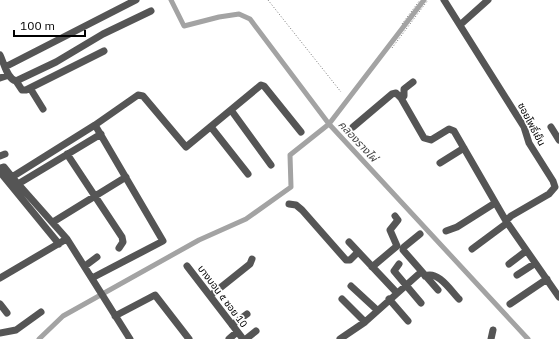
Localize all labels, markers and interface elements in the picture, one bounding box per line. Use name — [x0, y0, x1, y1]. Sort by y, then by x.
scale bar — [14, 12, 85, 38]
text: 100 m — [20, 18, 55, 33]
street label: ซอยโพธิ์เย็น — [515, 100, 548, 148]
water label: คลองรางไผ่ — [335, 117, 382, 166]
street label: บางบอน ๕ ซอย 10 — [195, 262, 250, 330]

